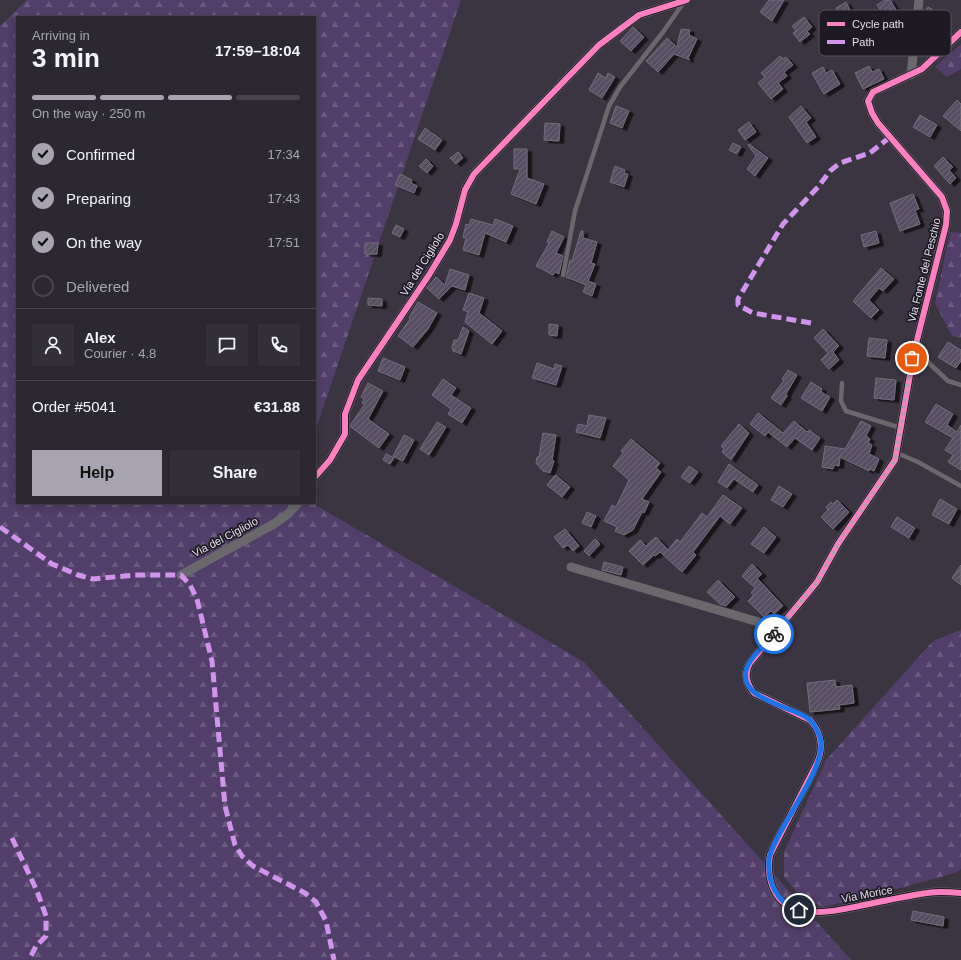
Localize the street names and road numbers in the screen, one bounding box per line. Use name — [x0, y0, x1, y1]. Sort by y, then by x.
street label: Via Fonte del Peschio — [905, 217, 943, 323]
street label: Via del Cigliolo — [398, 230, 446, 298]
street label: Via del Cigliolo — [190, 515, 260, 559]
street label: Via Morice — [840, 883, 894, 905]

